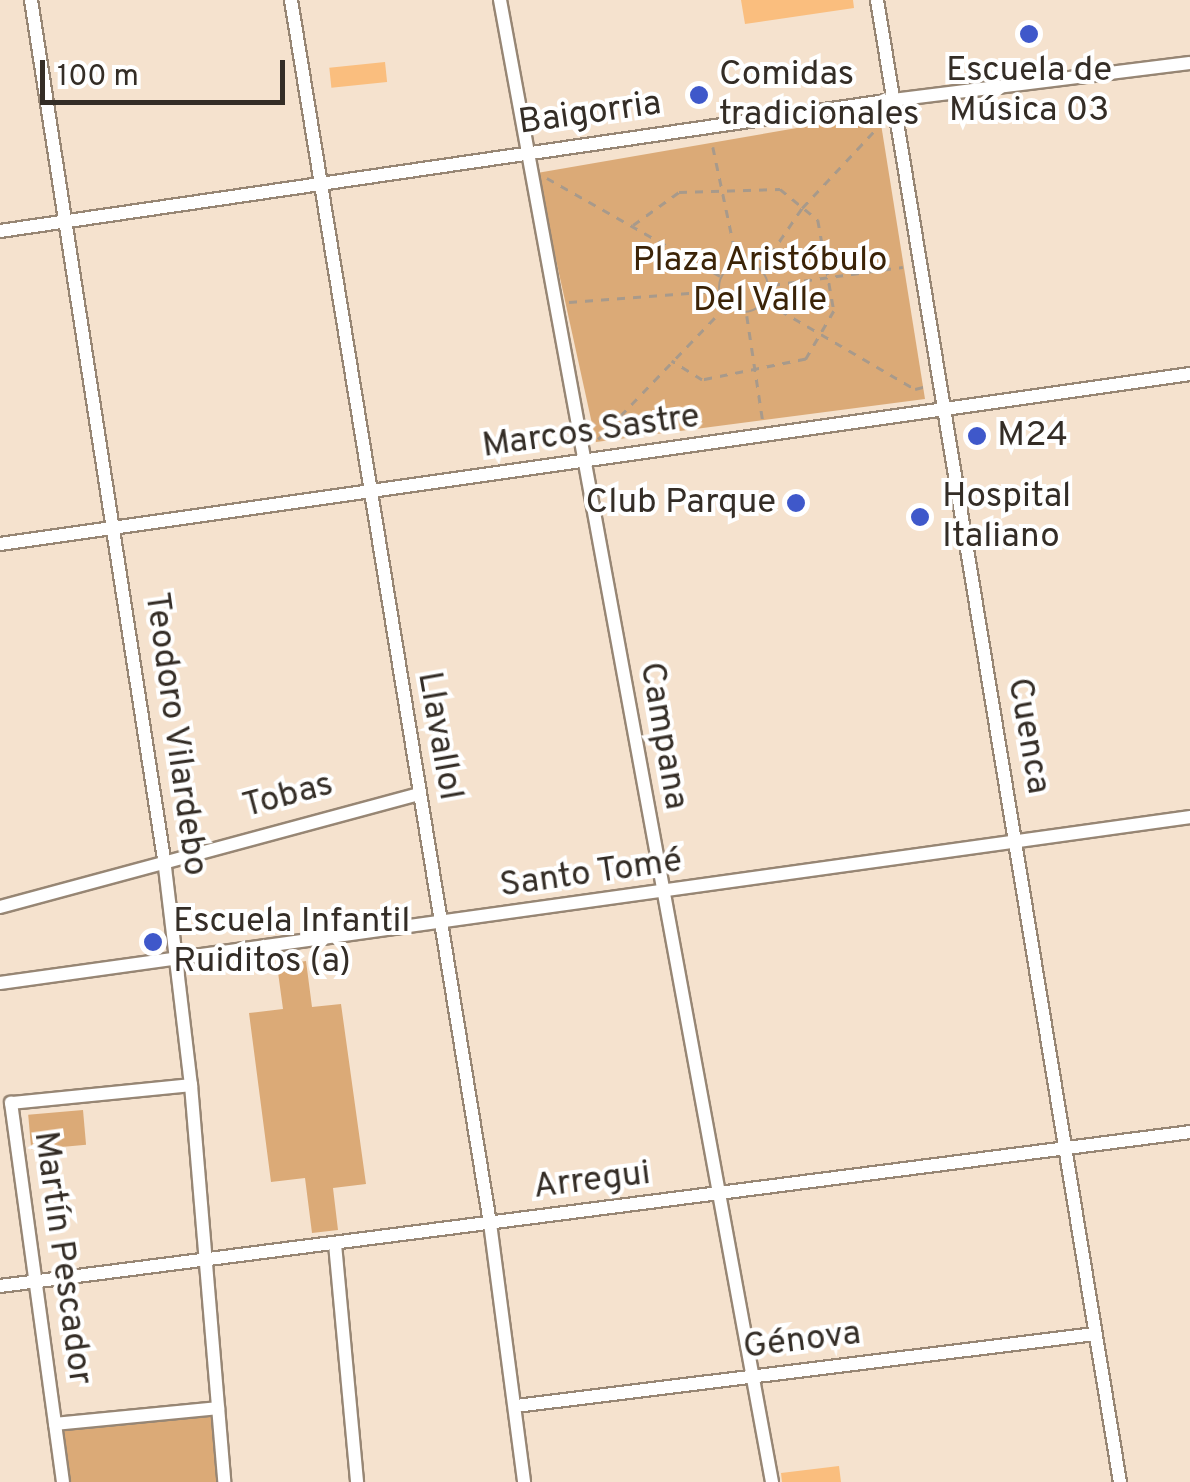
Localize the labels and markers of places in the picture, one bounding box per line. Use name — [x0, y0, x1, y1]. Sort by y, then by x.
marker: Escuela de Música 03 — [1018, 23, 1040, 45]
place label: Escuela de Música 03 — [946, 50, 1112, 132]
place label: Comidas tradicionales — [719, 54, 919, 136]
marker: Comidas tradicionales — [688, 84, 710, 106]
place label: M24 — [997, 415, 1068, 457]
marker: M24 — [966, 425, 988, 447]
place label: Hospital Italiano — [942, 476, 1071, 558]
place label: Club Parque — [586, 482, 776, 524]
marker: Club Parque — [785, 492, 807, 514]
marker: Hospital Italiano — [907, 504, 933, 530]
place label: Escuela Infantil Ruiditos (a) — [173, 901, 410, 983]
marker: Escuela Infantil Ruiditos (a) — [142, 931, 164, 953]

